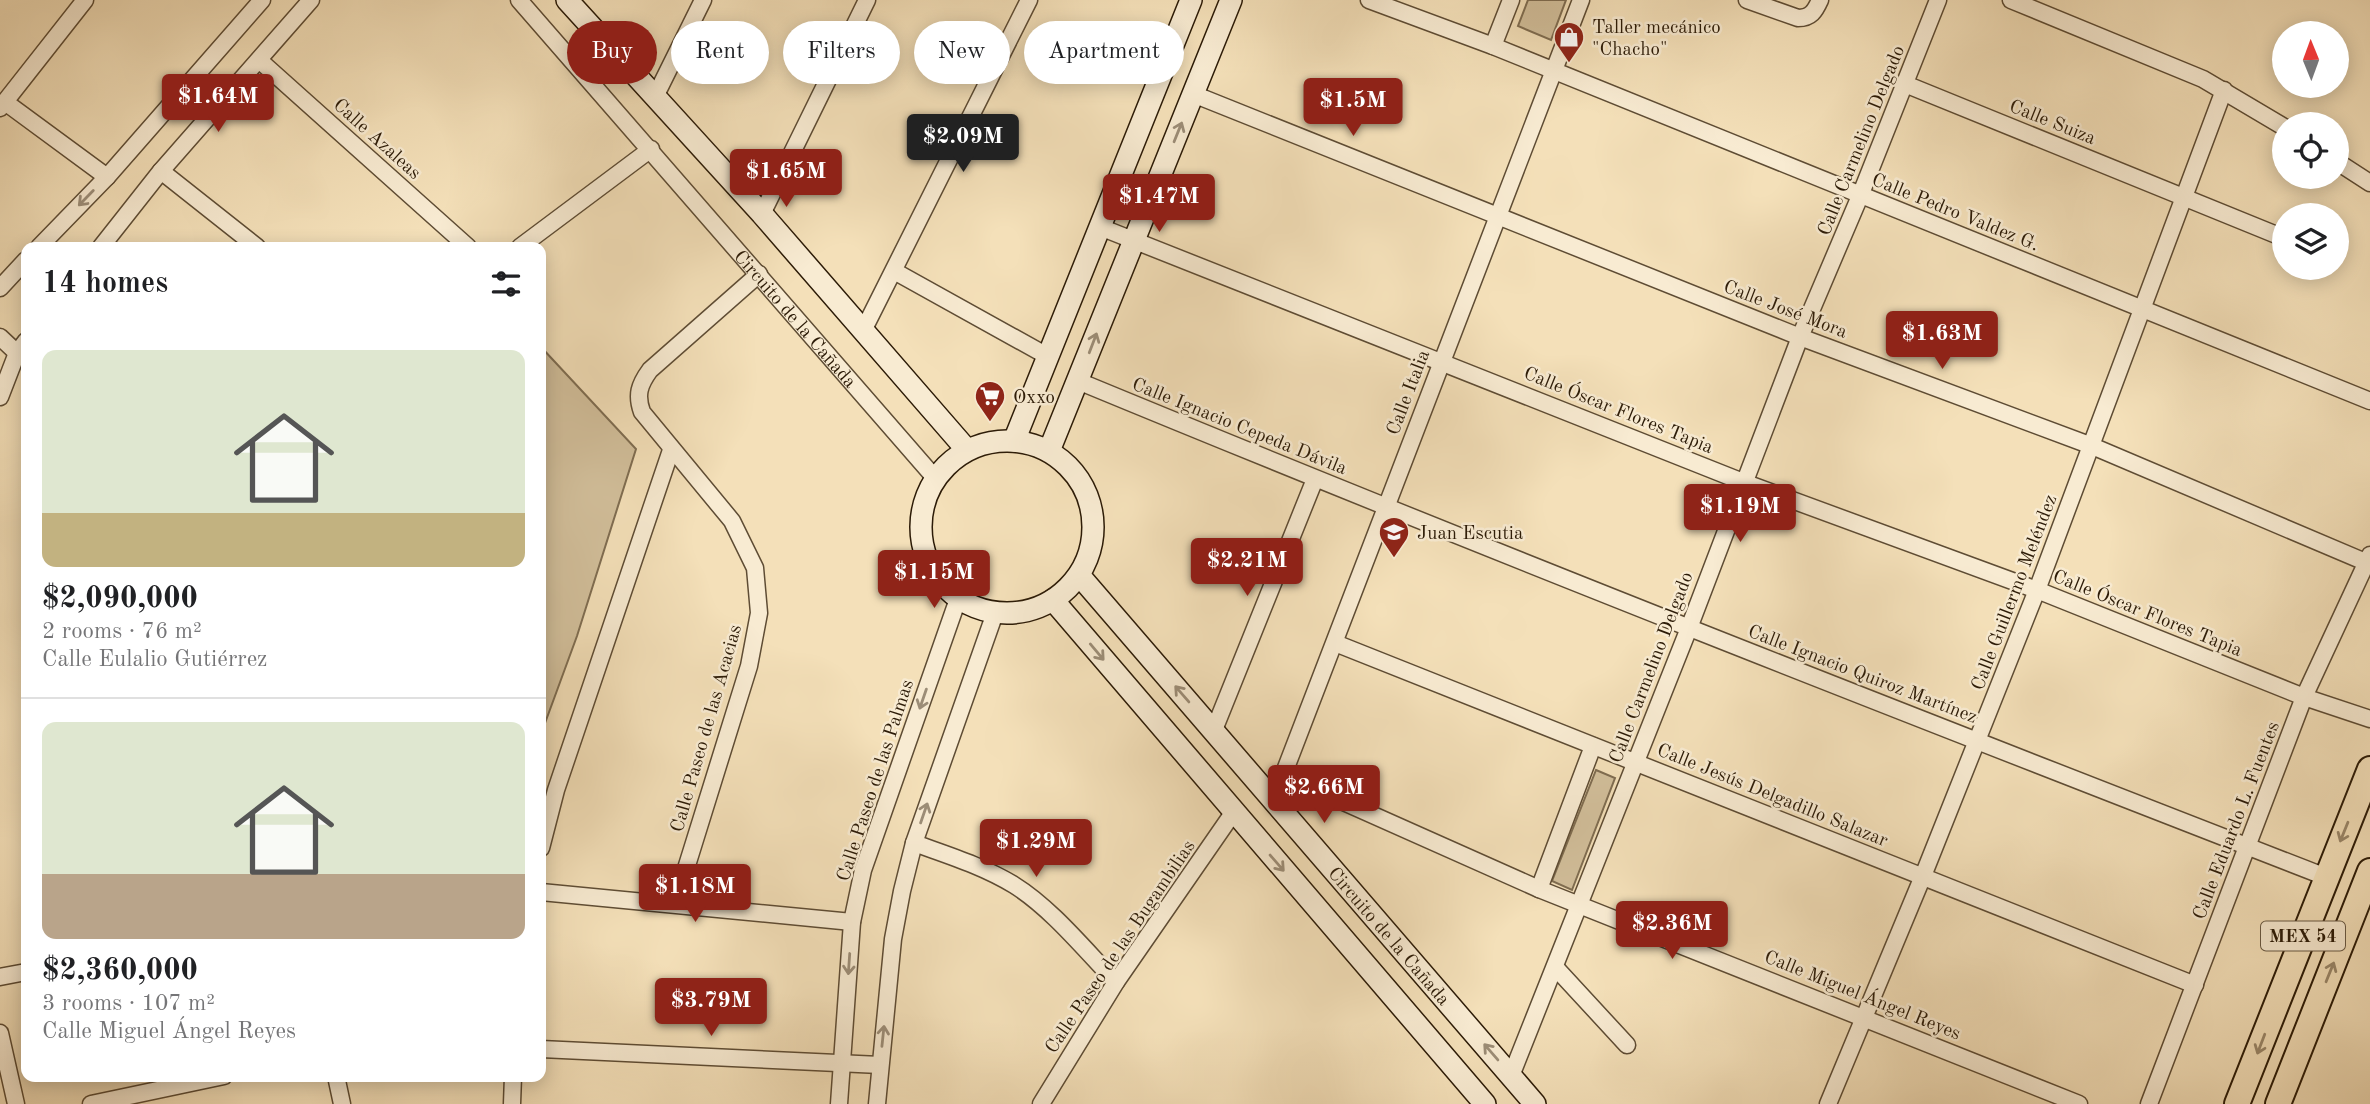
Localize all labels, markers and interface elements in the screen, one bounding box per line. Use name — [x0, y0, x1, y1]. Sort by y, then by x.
place label: Taller mecánico "Chacho" — [1592, 19, 1721, 60]
shop icon: Taller mecánico "Chacho" — [1552, 20, 1586, 64]
chip: Buy — [567, 21, 657, 84]
chip: Rent — [671, 21, 769, 84]
chip: Filters — [783, 21, 900, 84]
chip: New — [914, 21, 1010, 84]
chip: Apartment — [1024, 21, 1184, 84]
north arrow — [2272, 21, 2348, 98]
map controls — [2272, 21, 2349, 280]
street label: Calle Carmelino Delgado — [1815, 43, 1909, 239]
pin: $1.64M — [161, 74, 275, 134]
pin: $1.5M — [1304, 78, 1402, 138]
text: $1.64M — [178, 85, 258, 108]
text: $1.5M — [1320, 89, 1386, 112]
street label: Calle Azaleas — [329, 96, 424, 184]
street label: Calle Suiza — [2006, 97, 2098, 149]
button: locate — [2272, 112, 2349, 189]
pin: $2.09M — [906, 114, 1020, 174]
one-way arrow — [1172, 121, 1185, 143]
text: $2.09M — [923, 125, 1003, 148]
pin: $1.65M — [729, 150, 843, 209]
text: $1.65M — [746, 160, 826, 183]
street label: Calle Pedro Valdez G. — [1869, 171, 2041, 256]
pin: $1.47M — [1102, 174, 1216, 234]
text: $1.47M — [1119, 185, 1199, 208]
one-way arrow — [78, 189, 95, 206]
button: layers — [2272, 203, 2349, 280]
street label: Circuito de la Cañada — [729, 247, 859, 393]
icon: filters — [487, 265, 525, 303]
text: 14 homes — [42, 269, 168, 299]
street label: Calle José Mora — [1721, 278, 1850, 343]
pin: $1.63M — [1885, 312, 1999, 371]
text: $1.63M — [1902, 322, 1982, 345]
one-way arrow — [1088, 333, 1101, 354]
street label: Calle Italia — [1384, 347, 1434, 438]
street label: Calle Óscar Flores Tapia — [1521, 360, 1718, 458]
street label: Calle Ignacio Cepeda Dávila — [1129, 375, 1350, 479]
supermarket icon: Oxxo — [973, 379, 1007, 423]
place label: Oxxo — [1013, 389, 1055, 408]
icon: home — [221, 395, 347, 521]
pin: $1.19M — [1683, 484, 1797, 544]
street label: Calle Guillermo Meléndez — [1969, 492, 2061, 693]
text: $1.19M — [1700, 495, 1780, 518]
school or university icon: Juan Escutia — [1377, 515, 1411, 559]
place label: Juan Escutia — [1417, 525, 1524, 544]
pin: $2.21M — [1190, 538, 1304, 598]
text: $2.21M — [1207, 549, 1287, 572]
pin: $1.15M — [877, 550, 991, 610]
text: $1.15M — [894, 561, 974, 584]
street label: Calle Óscar Flores Tapia — [2050, 563, 2247, 661]
street label: Calle Carmelino Delgado — [1607, 570, 1698, 766]
text: $2,090,000 — [42, 584, 198, 614]
text: 2 rooms · 76 m² — [42, 620, 202, 643]
street label: Calle Paseo de las Acacias — [669, 623, 746, 835]
street label: Calle Ignacio Quiroz Martínez — [1745, 623, 1979, 728]
one-way arrow — [1089, 643, 1105, 661]
text: Calle Eulalio Gutiérrez — [42, 648, 267, 671]
street label: Calle Paseo de las Palmas — [835, 677, 918, 884]
one-way arrow — [1174, 686, 1190, 704]
one-way arrow — [916, 687, 928, 709]
street label: Calle Eduardo L. Fuentes — [2191, 719, 2284, 923]
street label: Calle Jesús Delgadillo Salazar — [1654, 741, 1890, 851]
pin: $2.66M — [1267, 766, 1381, 825]
icon: home — [221, 767, 347, 893]
text: $2.66M — [1284, 776, 1364, 799]
one-way arrow — [919, 803, 931, 825]
pin: $1.29M — [979, 820, 1093, 879]
one-way arrow — [2337, 821, 2350, 843]
text: $1.29M — [996, 830, 1076, 853]
street label: Calle Paseo de las Bugambilias — [1043, 837, 1200, 1057]
one-way arrow — [1269, 854, 1285, 872]
pin: $1.18M — [638, 864, 752, 924]
street label: Circuito de la Cañada — [1323, 864, 1453, 1010]
text: $1.18M — [655, 875, 735, 898]
pin: $2.36M — [1615, 902, 1729, 961]
text: $2.36M — [1632, 912, 1712, 935]
road number: MEX 54 — [2261, 922, 2345, 951]
street label: Calle Miguel Ángel Reyes — [1761, 945, 1964, 1044]
one-way arrow — [842, 952, 855, 975]
text: $2,360,000 — [42, 956, 198, 986]
one-way arrow — [2325, 962, 2338, 984]
pin: $3.79M — [654, 978, 768, 1038]
text: $3.79M — [671, 989, 751, 1012]
text: 3 rooms · 107 m² — [42, 992, 215, 1015]
text: Calle Miguel Ángel Reyes — [42, 1020, 296, 1043]
one-way arrow — [877, 1025, 890, 1048]
one-way arrow — [2253, 1033, 2266, 1055]
one-way arrow — [1483, 1044, 1499, 1062]

